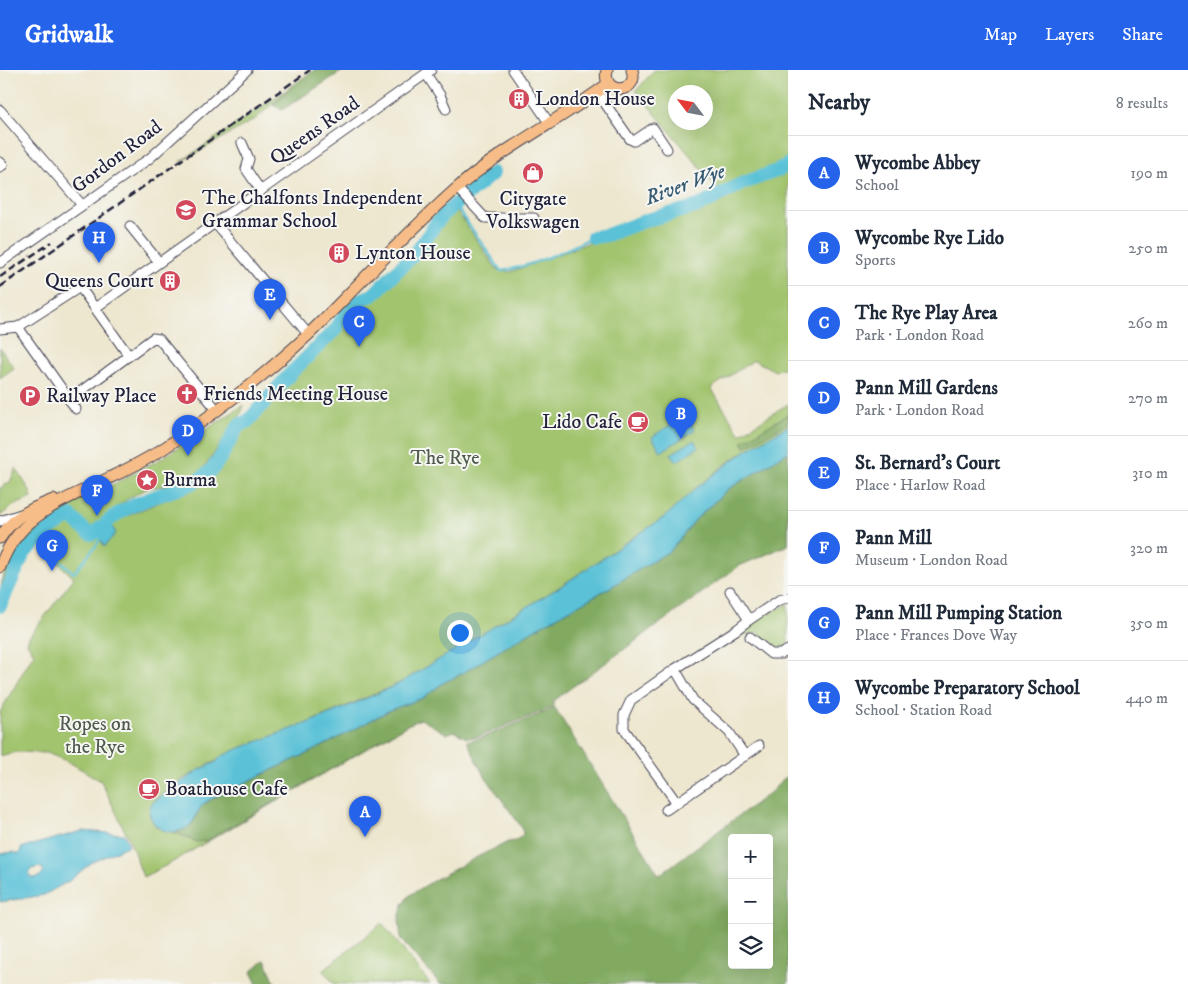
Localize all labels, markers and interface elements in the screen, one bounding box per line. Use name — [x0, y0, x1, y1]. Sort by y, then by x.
text: Gridwalk — [25, 20, 113, 50]
text: Map — [984, 24, 1017, 46]
text: Layers — [1045, 24, 1094, 46]
text: Share — [1122, 24, 1163, 46]
north arrow — [668, 85, 713, 130]
building icon: London House — [507, 87, 531, 111]
place label: London House — [535, 87, 655, 112]
text: Nearby — [808, 90, 870, 116]
street label: Queens Road — [265, 91, 365, 171]
text: 8 results — [1116, 93, 1168, 113]
street label: Gordon Road — [67, 115, 167, 199]
text: Wycombe Abbey — [855, 152, 980, 175]
water label: River Wye — [640, 158, 729, 212]
shop icon: Citygate Volkswagen — [521, 161, 545, 185]
text: A — [819, 163, 829, 183]
text: 190 m — [1130, 163, 1168, 183]
text: School — [855, 175, 899, 195]
place label: The Chalfonts Independent Grammar School — [202, 186, 423, 234]
place label: Citygate Volkswagen — [485, 187, 580, 235]
school or university icon: The Chalfonts Independent Grammar School — [174, 198, 198, 222]
pin: H — [83, 222, 115, 263]
text: Wycombe Rye Lido — [855, 227, 1004, 250]
text: B — [819, 238, 829, 258]
text: 250 m — [1128, 238, 1168, 258]
building icon: Lynton House — [327, 241, 351, 265]
place label: Lynton House — [355, 241, 471, 266]
text: Sports — [855, 250, 896, 270]
place label: Queens Court — [45, 269, 154, 294]
building icon: Queens Court — [158, 269, 182, 293]
pin: E — [254, 279, 286, 320]
text: The Rye Play Area — [855, 302, 997, 325]
pin: C — [343, 306, 375, 347]
text: C — [819, 313, 829, 333]
text: 260 m — [1128, 313, 1168, 333]
text: Park · London Road — [855, 325, 984, 345]
text: Pann Mill Gardens — [855, 377, 998, 400]
church icon: Friends Meeting House — [175, 382, 199, 406]
place label: Friends Meeting House — [203, 382, 388, 407]
parking icon: Railway Place — [18, 384, 42, 408]
place label: Railway Place — [46, 384, 157, 409]
text: D — [818, 388, 830, 408]
text: 270 m — [1128, 388, 1168, 408]
pin: B — [665, 398, 697, 439]
text: Park · London Road — [855, 400, 984, 420]
place label: Lido Cafe — [542, 410, 622, 435]
cafe icon: Lido Cafe — [626, 410, 650, 434]
pin: D — [172, 415, 204, 456]
park label: The Rye — [411, 446, 479, 471]
text: St. Bernard's Court — [855, 452, 1000, 475]
text: E — [818, 463, 830, 483]
text: 310 m — [1132, 463, 1168, 483]
place icon: Burma — [135, 468, 159, 492]
place label: Burma — [163, 468, 217, 493]
pin: F — [81, 475, 113, 516]
text: Place · Harlow Road — [855, 475, 985, 495]
text: Pann Mill — [855, 527, 932, 550]
pin: G — [36, 530, 68, 571]
text: F — [819, 538, 829, 558]
text: 320 m — [1130, 538, 1168, 558]
text: Museum · London Road — [855, 550, 1008, 570]
text: Pann Mill Pumping Station — [855, 602, 1062, 625]
text: G — [818, 613, 830, 633]
text: 350 m — [1130, 613, 1168, 633]
your location — [447, 620, 473, 646]
text: Place · Frances Dove Way — [855, 625, 1017, 645]
text: Wycombe Preparatory School — [855, 677, 1080, 700]
text: H — [817, 688, 831, 708]
text: 440 m — [1126, 688, 1168, 708]
text: School · Station Road — [855, 700, 992, 720]
park label: Ropes on the Rye — [59, 712, 132, 760]
cafe icon: Boathouse Cafe — [137, 777, 161, 801]
place label: Boathouse Cafe — [165, 777, 288, 802]
pin: A — [349, 796, 381, 837]
map controls — [728, 834, 773, 969]
button: + — [728, 834, 773, 879]
button: − — [728, 879, 773, 924]
button: layers — [728, 924, 773, 969]

